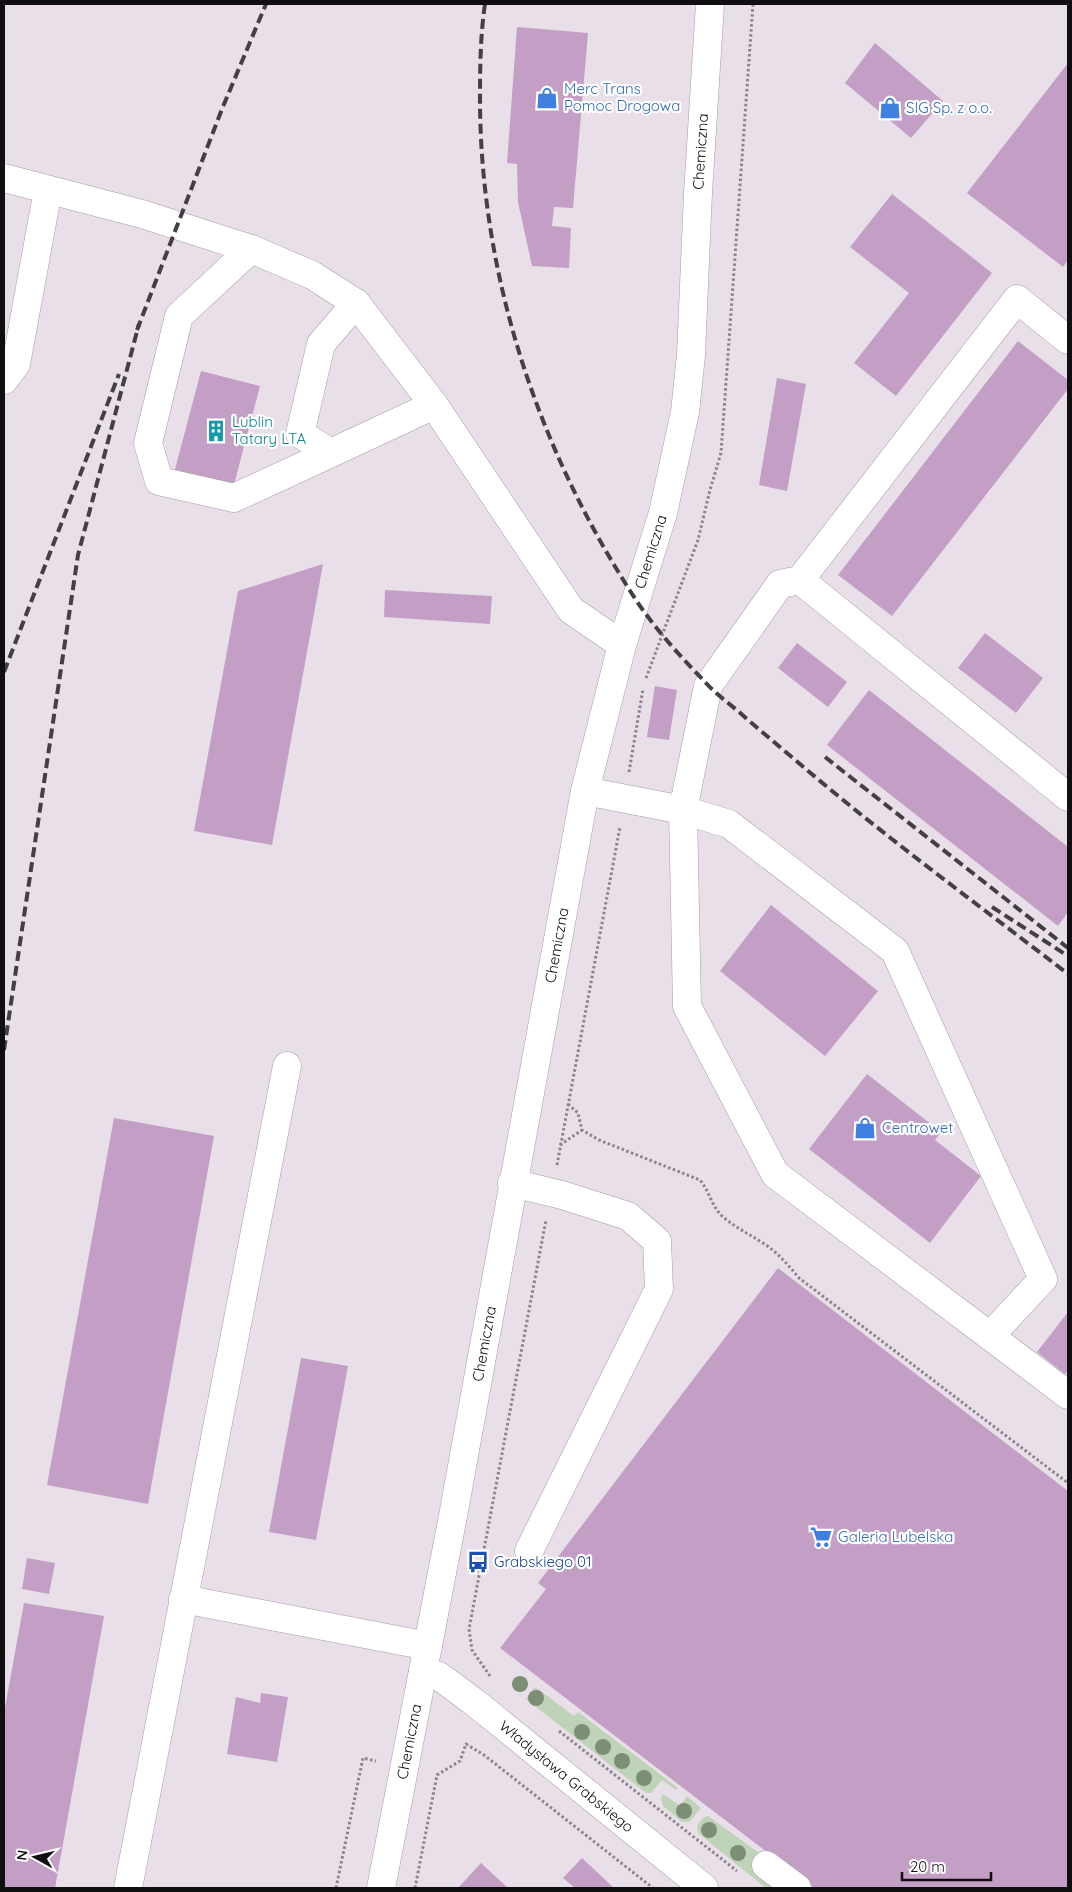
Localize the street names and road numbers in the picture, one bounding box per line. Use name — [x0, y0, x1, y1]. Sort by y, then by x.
street label: Chemiczna — [688, 113, 712, 190]
street label: Chemiczna — [630, 512, 671, 591]
street label: Chemiczna — [540, 906, 573, 985]
street label: Chemiczna — [468, 1304, 500, 1383]
street label: Chemiczna — [392, 1702, 425, 1781]
street label: Władysława Grabskiego — [495, 1716, 638, 1836]

